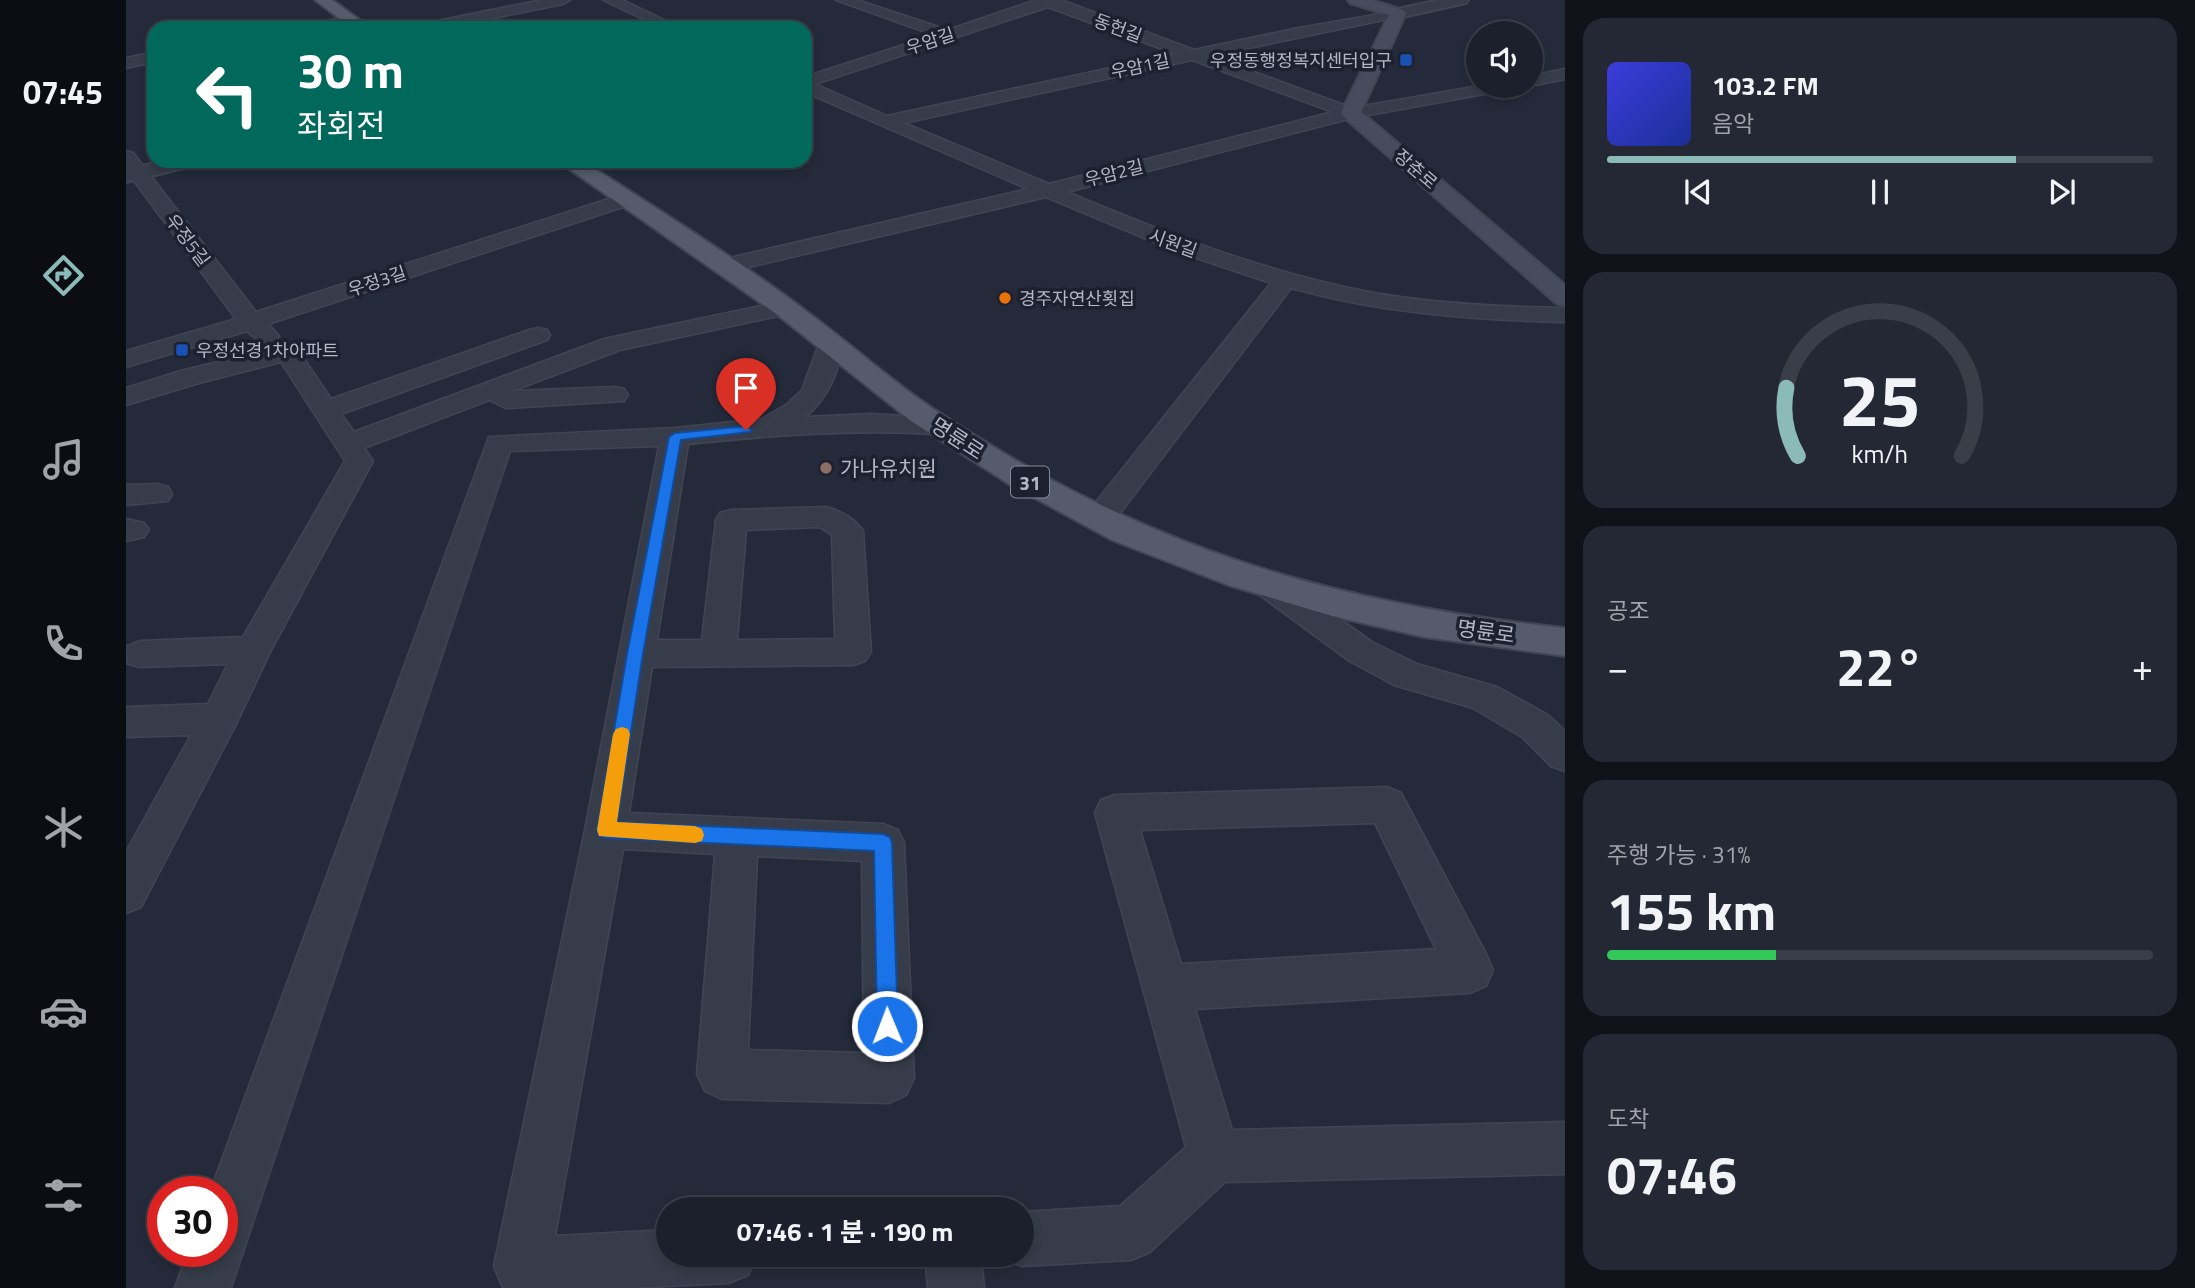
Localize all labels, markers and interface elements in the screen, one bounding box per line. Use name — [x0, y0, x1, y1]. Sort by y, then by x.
street label: 동헌길 — [1090, 7, 1146, 49]
street label: 우암길 — [902, 20, 958, 62]
map controls — [1466, 21, 1543, 98]
button: sound — [1466, 21, 1543, 98]
text: 30 m — [297, 32, 404, 107]
street label: 우암1길 — [1108, 47, 1172, 85]
place label: 우정동행정복지센터입구 — [1210, 47, 1392, 74]
icon: left — [182, 49, 273, 140]
marker: 우정동행정복지센터입구 — [1398, 52, 1414, 68]
text: 103.2 FM — [1712, 66, 1819, 105]
text: 07:45 — [23, 68, 103, 116]
text: 좌회전 — [297, 101, 385, 149]
text: 음악 — [1712, 106, 1754, 141]
street label: 장춘로 — [1388, 143, 1444, 195]
street label: 우암2길 — [1082, 153, 1146, 193]
icon: previous — [1679, 173, 1717, 211]
icon: pause — [1861, 173, 1899, 211]
icon: next — [2043, 173, 2081, 211]
street label: 우정5길 — [159, 208, 217, 272]
street label: 시원길 — [1145, 222, 1201, 264]
icon: directions — [39, 251, 88, 300]
street label: 우정3길 — [344, 259, 410, 303]
place label: 경주자연산횟집 — [1019, 285, 1135, 312]
marker: 경주자연산횟집 — [997, 290, 1013, 306]
place label: 우정선경1차아파트 — [196, 337, 339, 364]
marker: 우정선경1차아파트 — [174, 342, 190, 358]
text: 25 — [1839, 344, 1921, 454]
pin — [716, 358, 776, 430]
icon: arrive — [727, 369, 765, 407]
street label: 명륜로 — [925, 409, 991, 467]
icon: music — [39, 435, 88, 484]
text: km/h — [1852, 435, 1908, 473]
place label: 가나유치원 — [840, 452, 937, 484]
marker: 가나유치원 — [818, 460, 834, 476]
road number: 31 — [1011, 467, 1049, 498]
text: 공조 — [1607, 593, 1649, 628]
street label: 명륜로 — [1455, 611, 1517, 651]
icon: phone — [39, 619, 88, 668]
text: 22° — [1836, 627, 1924, 706]
text: − — [1607, 638, 1628, 696]
text: + — [2132, 638, 2153, 696]
icon: climate — [39, 803, 88, 852]
text: 주행 가능 · 31% — [1607, 837, 1750, 872]
text: 155 km — [1607, 871, 1776, 950]
icon: car — [39, 987, 88, 1036]
position arrow — [850, 989, 924, 1063]
text: 도착 — [1607, 1101, 1649, 1136]
text: 07:46 — [1607, 1135, 1737, 1214]
icon: filters — [39, 1171, 88, 1220]
speed limit sign: 30 — [147, 1176, 238, 1267]
text: 07:46 · 1 분 · 190 m — [737, 1212, 953, 1251]

